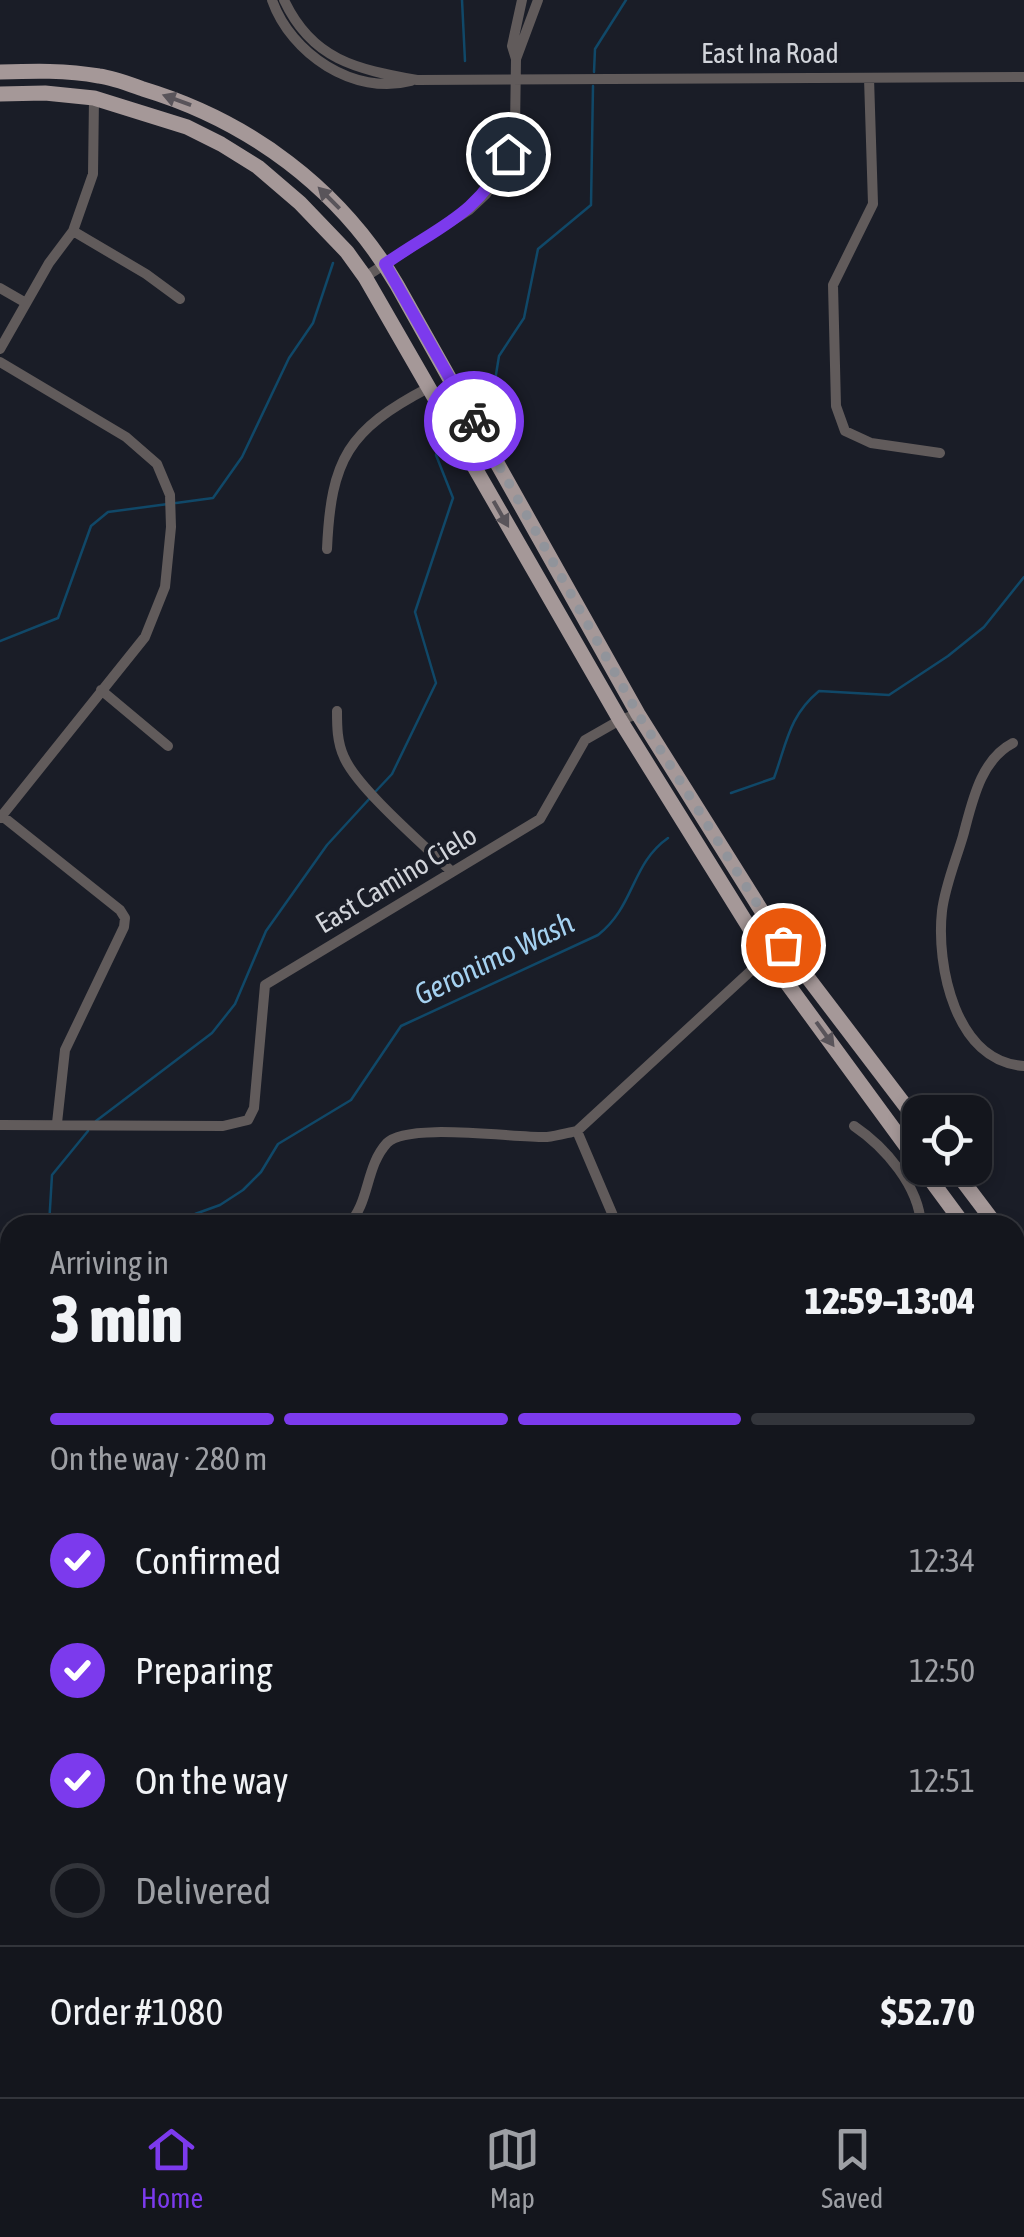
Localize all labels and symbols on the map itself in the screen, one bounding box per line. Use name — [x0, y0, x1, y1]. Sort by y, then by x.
street label: East Ina Road — [701, 37, 839, 69]
one-way arrow — [161, 92, 191, 107]
pin — [466, 112, 551, 197]
one-way arrow — [318, 187, 342, 211]
courier — [424, 371, 524, 471]
one-way arrow — [492, 499, 509, 528]
street label: East Camino Cielo — [310, 819, 482, 939]
pin — [741, 903, 826, 988]
water label: Geronimo Wash — [408, 905, 579, 1011]
one-way arrow — [814, 1021, 834, 1047]

